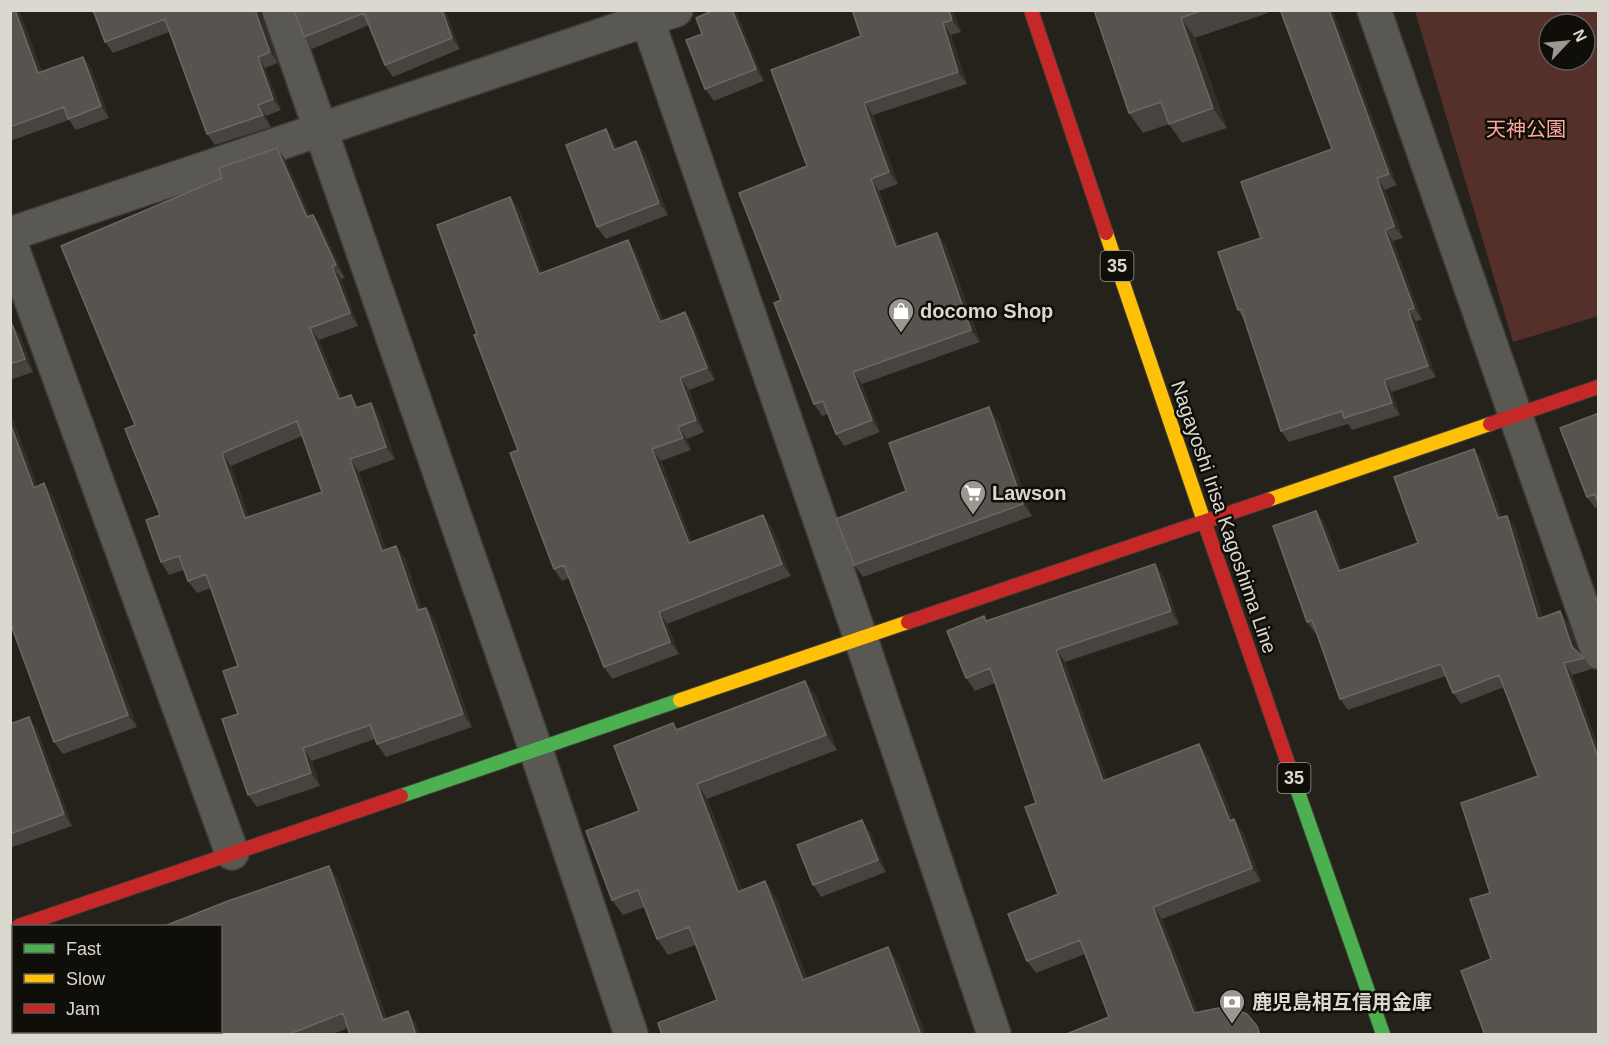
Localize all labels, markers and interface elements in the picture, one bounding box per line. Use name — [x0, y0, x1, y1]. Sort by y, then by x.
north arrow — [1537, 12, 1597, 72]
text: N — [1570, 27, 1590, 45]
park label: 天神公園 — [1486, 118, 1566, 140]
road number: 35 — [1100, 251, 1134, 281]
shop icon: docomo Shop — [886, 296, 916, 334]
place label: docomo Shop — [920, 300, 1053, 322]
street label: Nagayoshi Irisa Kagoshima Line — [1167, 378, 1281, 656]
supermarket icon: Lawson — [958, 478, 988, 516]
place label: Lawson — [992, 482, 1066, 504]
road number: 35 — [1278, 763, 1310, 793]
legend — [12, 925, 222, 1033]
text: Fast — [66, 939, 101, 959]
text: Slow — [66, 969, 106, 989]
bank icon: 鹿児島相互信用金庫 — [1217, 987, 1247, 1025]
place label: 鹿児島相互信用金庫 — [1252, 991, 1432, 1013]
text: Jam — [66, 999, 100, 1019]

